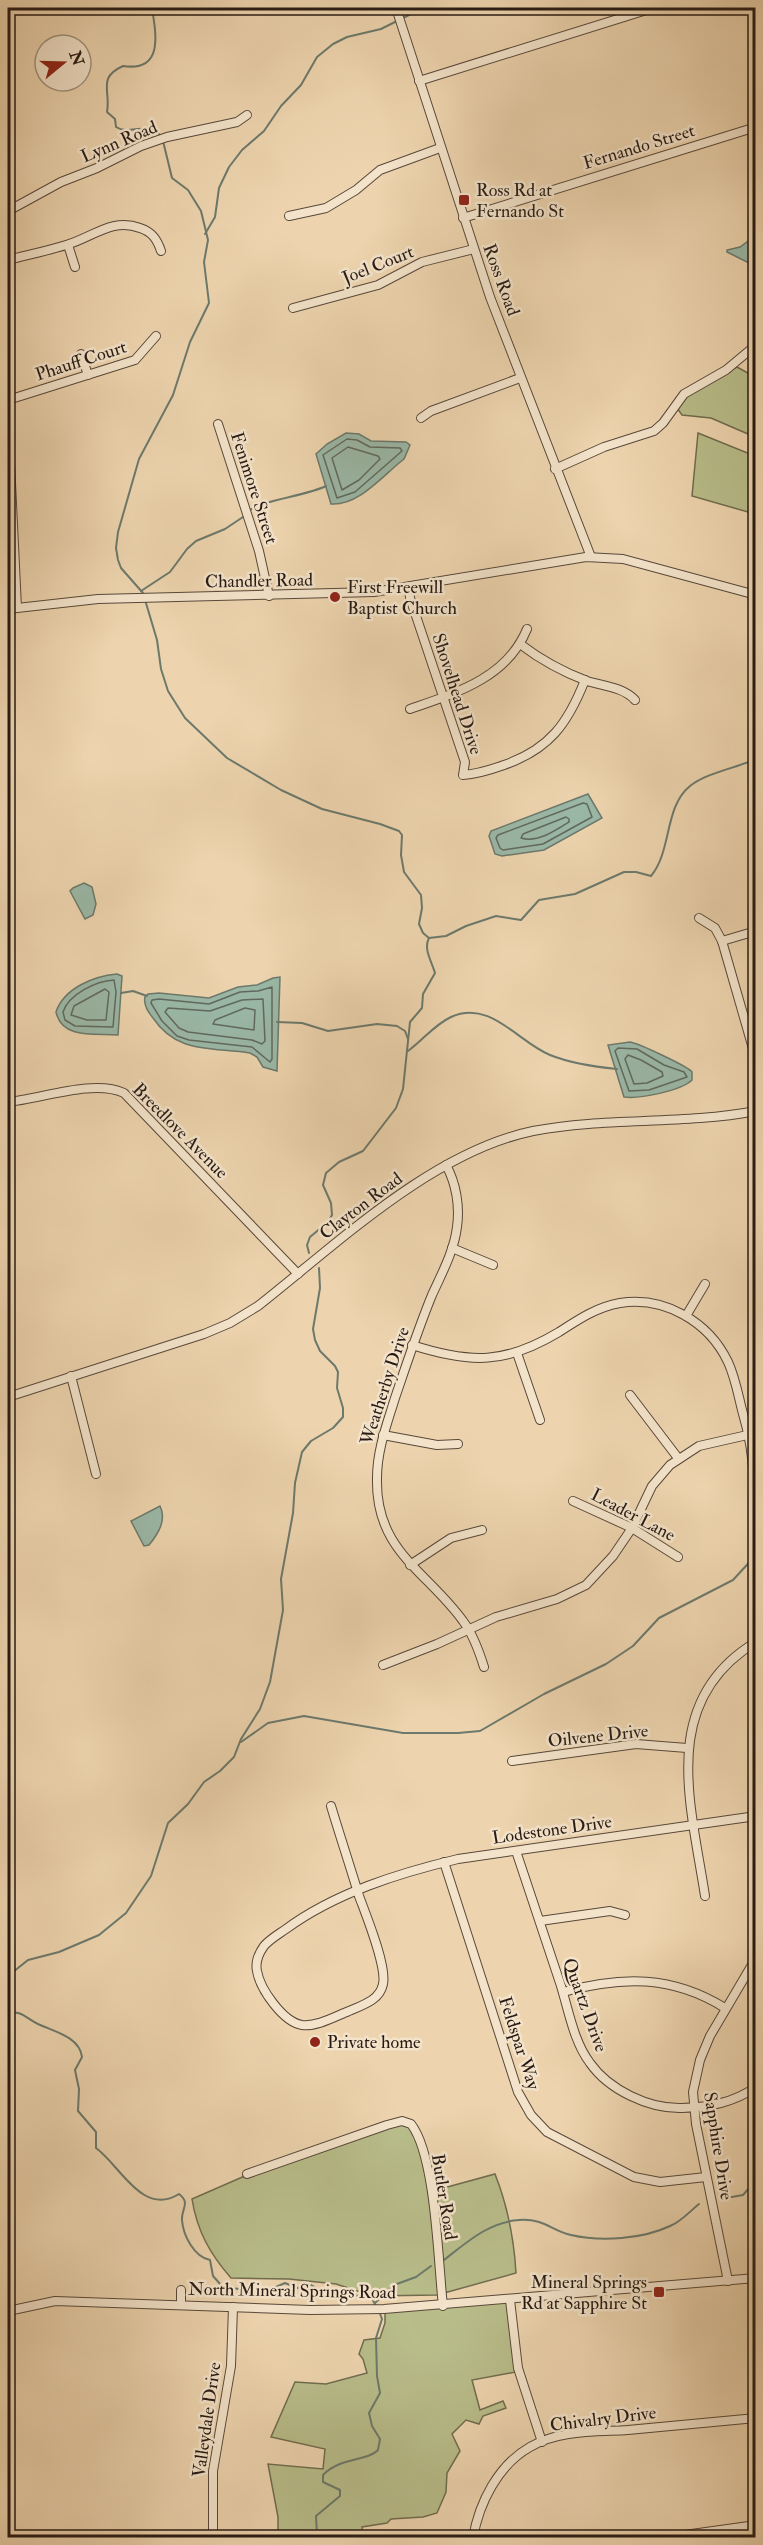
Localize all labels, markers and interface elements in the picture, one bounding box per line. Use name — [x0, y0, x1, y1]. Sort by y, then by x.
north arrow — [33, 33, 93, 93]
text: N — [64, 47, 88, 69]
street label: Lynn Road — [77, 116, 161, 168]
street label: Fernando Street — [580, 119, 698, 175]
place label: Ross Rd at Fernando St — [476, 179, 564, 223]
marker: Ross Rd at Fernando St — [457, 193, 471, 207]
street label: Joel Court — [338, 240, 417, 290]
street label: Ross Road — [477, 241, 525, 319]
street label: Phauff Court — [33, 335, 130, 387]
street label: Fenimore Street — [225, 429, 283, 547]
street label: Chandler Road — [205, 569, 313, 593]
place label: First Freewill Baptist Church — [347, 576, 457, 620]
marker: First Freewill Baptist Church — [328, 590, 342, 604]
street label: Shovelhead Drive — [427, 631, 488, 758]
street label: Breedlove Avenue — [127, 1078, 233, 1184]
street label: Clayton Road — [315, 1167, 407, 1245]
street label: Weatherby Drive — [355, 1324, 415, 1449]
street label: Leader Lane — [587, 1483, 679, 1547]
street label: Oilvene Drive — [547, 1719, 650, 1753]
street label: Lodestone Drive — [491, 1810, 614, 1850]
street label: Quartz Drive — [557, 1955, 613, 2055]
street label: Feldspar Way — [493, 1993, 545, 2094]
place label: Private home — [327, 2031, 421, 2054]
marker: Private home — [308, 2035, 322, 2049]
street label: Sapphire Drive — [698, 2090, 738, 2202]
street label: Butler Road — [426, 2152, 462, 2242]
place label: Mineral Springs Rd at Sapphire St — [521, 2271, 647, 2315]
street label: North Mineral Springs Road — [188, 2278, 396, 2304]
marker: Mineral Springs Rd at Sapphire St — [652, 2285, 666, 2299]
street label: Valleydale Drive — [188, 2360, 227, 2479]
street label: Chivalry Drive — [549, 2401, 658, 2437]

